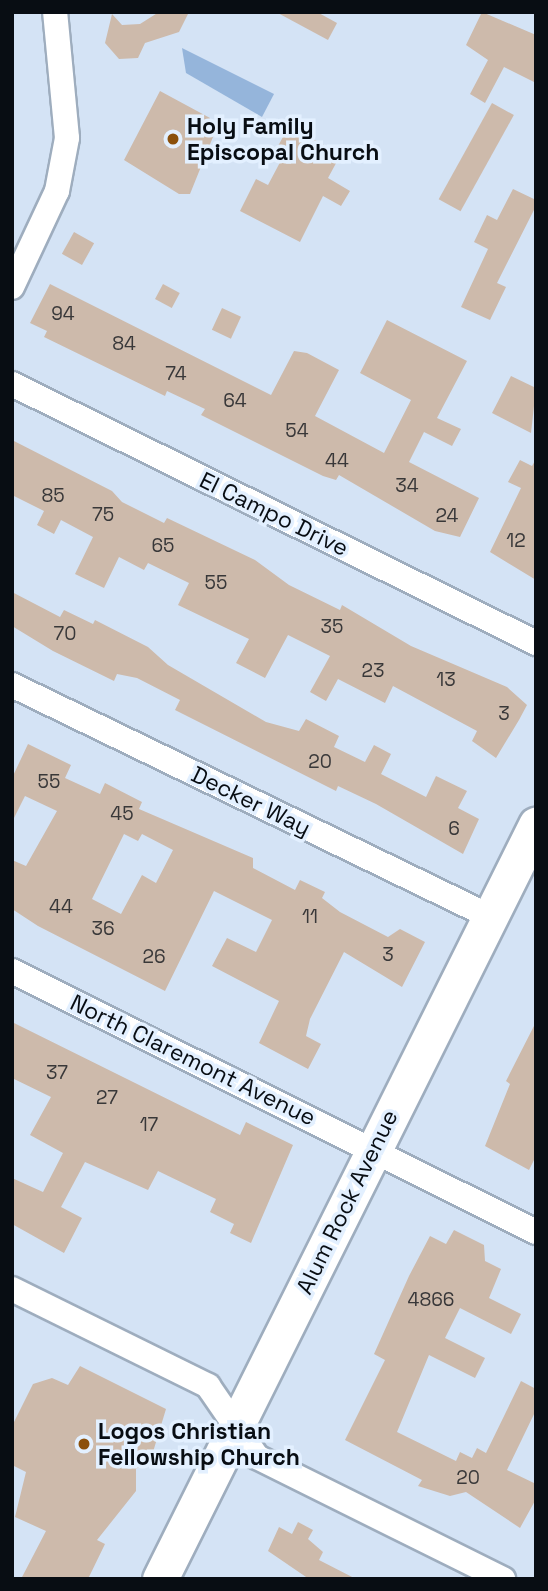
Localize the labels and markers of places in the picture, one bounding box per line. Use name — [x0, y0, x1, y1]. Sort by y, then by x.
place label: Holy Family Episcopal Church — [187, 112, 379, 166]
marker: Holy Family Episcopal Church — [165, 131, 181, 147]
place label: Logos Christian Fellowship Church — [98, 1417, 300, 1471]
marker: Logos Christian Fellowship Church — [76, 1436, 92, 1452]

